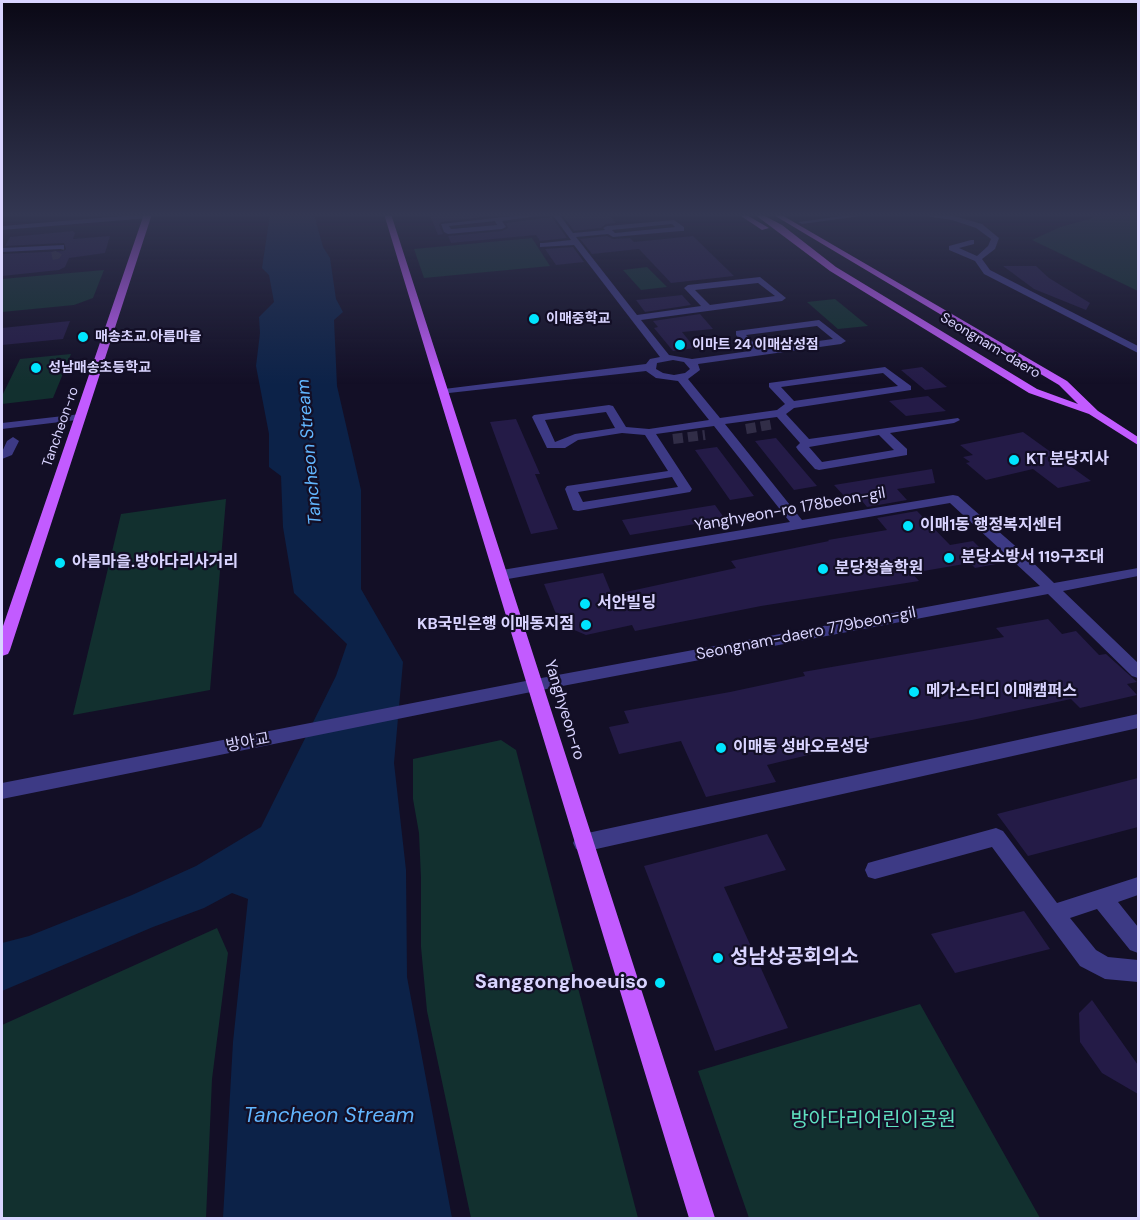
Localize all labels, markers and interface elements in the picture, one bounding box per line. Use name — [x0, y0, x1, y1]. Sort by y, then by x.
street label: Seongnam-daero — [937, 310, 1043, 382]
place label: 이매중학교 — [546, 311, 610, 327]
marker: 이매중학교 — [527, 312, 541, 326]
place label: 매송초교.아름마을 — [95, 329, 202, 345]
marker: 매송초교.아름마을 — [76, 330, 90, 344]
place label: 이마트 24 이매삼성점 — [692, 337, 819, 353]
marker: 이마트 24 이매삼성점 — [673, 338, 687, 352]
place label: 성남매송초등학교 — [48, 360, 151, 376]
marker: 성남매송초등학교 — [29, 361, 43, 375]
water label: Tancheon Stream — [293, 378, 327, 526]
street label: Tancheon-ro — [39, 385, 83, 469]
place label: KT 분당지사 — [1026, 450, 1109, 470]
marker: KT 분당지사 — [1007, 453, 1021, 467]
street label: Yanghyeon-ro 178beon-gil — [693, 484, 887, 536]
place label: 이매1동 행정복지센터 — [920, 516, 1062, 536]
marker: 이매1동 행정복지센터 — [901, 519, 915, 533]
place label: 분당소방서 119구조대 — [961, 548, 1104, 568]
marker: 분당소방서 119구조대 — [942, 551, 956, 565]
place label: 아름마을.방아다리사거리 — [72, 553, 238, 573]
marker: 아름마을.방아다리사거리 — [53, 556, 67, 570]
place label: 분당청솔학원 — [835, 559, 923, 579]
marker: 분당청솔학원 — [816, 562, 830, 576]
place label: 서안빌딩 — [597, 594, 656, 614]
marker: 서안빌딩 — [578, 597, 592, 611]
street label: Seongnam-daero 779beon-gil — [695, 603, 917, 665]
place label: KB국민은행 이매동지점 — [417, 615, 574, 635]
marker: KB국민은행 이매동지점 — [579, 618, 593, 632]
street label: Yanghyeon-ro — [540, 658, 588, 762]
place label: 메가스터디 이매캠퍼스 — [926, 682, 1077, 702]
marker: 메가스터디 이매캠퍼스 — [907, 685, 921, 699]
street label: 방아교 — [224, 729, 272, 757]
place label: 이매동 성바오로성당 — [733, 738, 869, 758]
marker: 이매동 성바오로성당 — [714, 741, 728, 755]
place label: 성남상공회의소 — [730, 946, 859, 970]
marker: 성남상공회의소 — [711, 951, 725, 965]
place label: Sanggonghoeuiso — [475, 971, 648, 995]
marker: Sanggonghoeuiso — [653, 976, 667, 990]
water label: Tancheon Stream — [244, 1103, 414, 1129]
park label: 방아다리어린이공원 — [790, 1109, 956, 1133]

